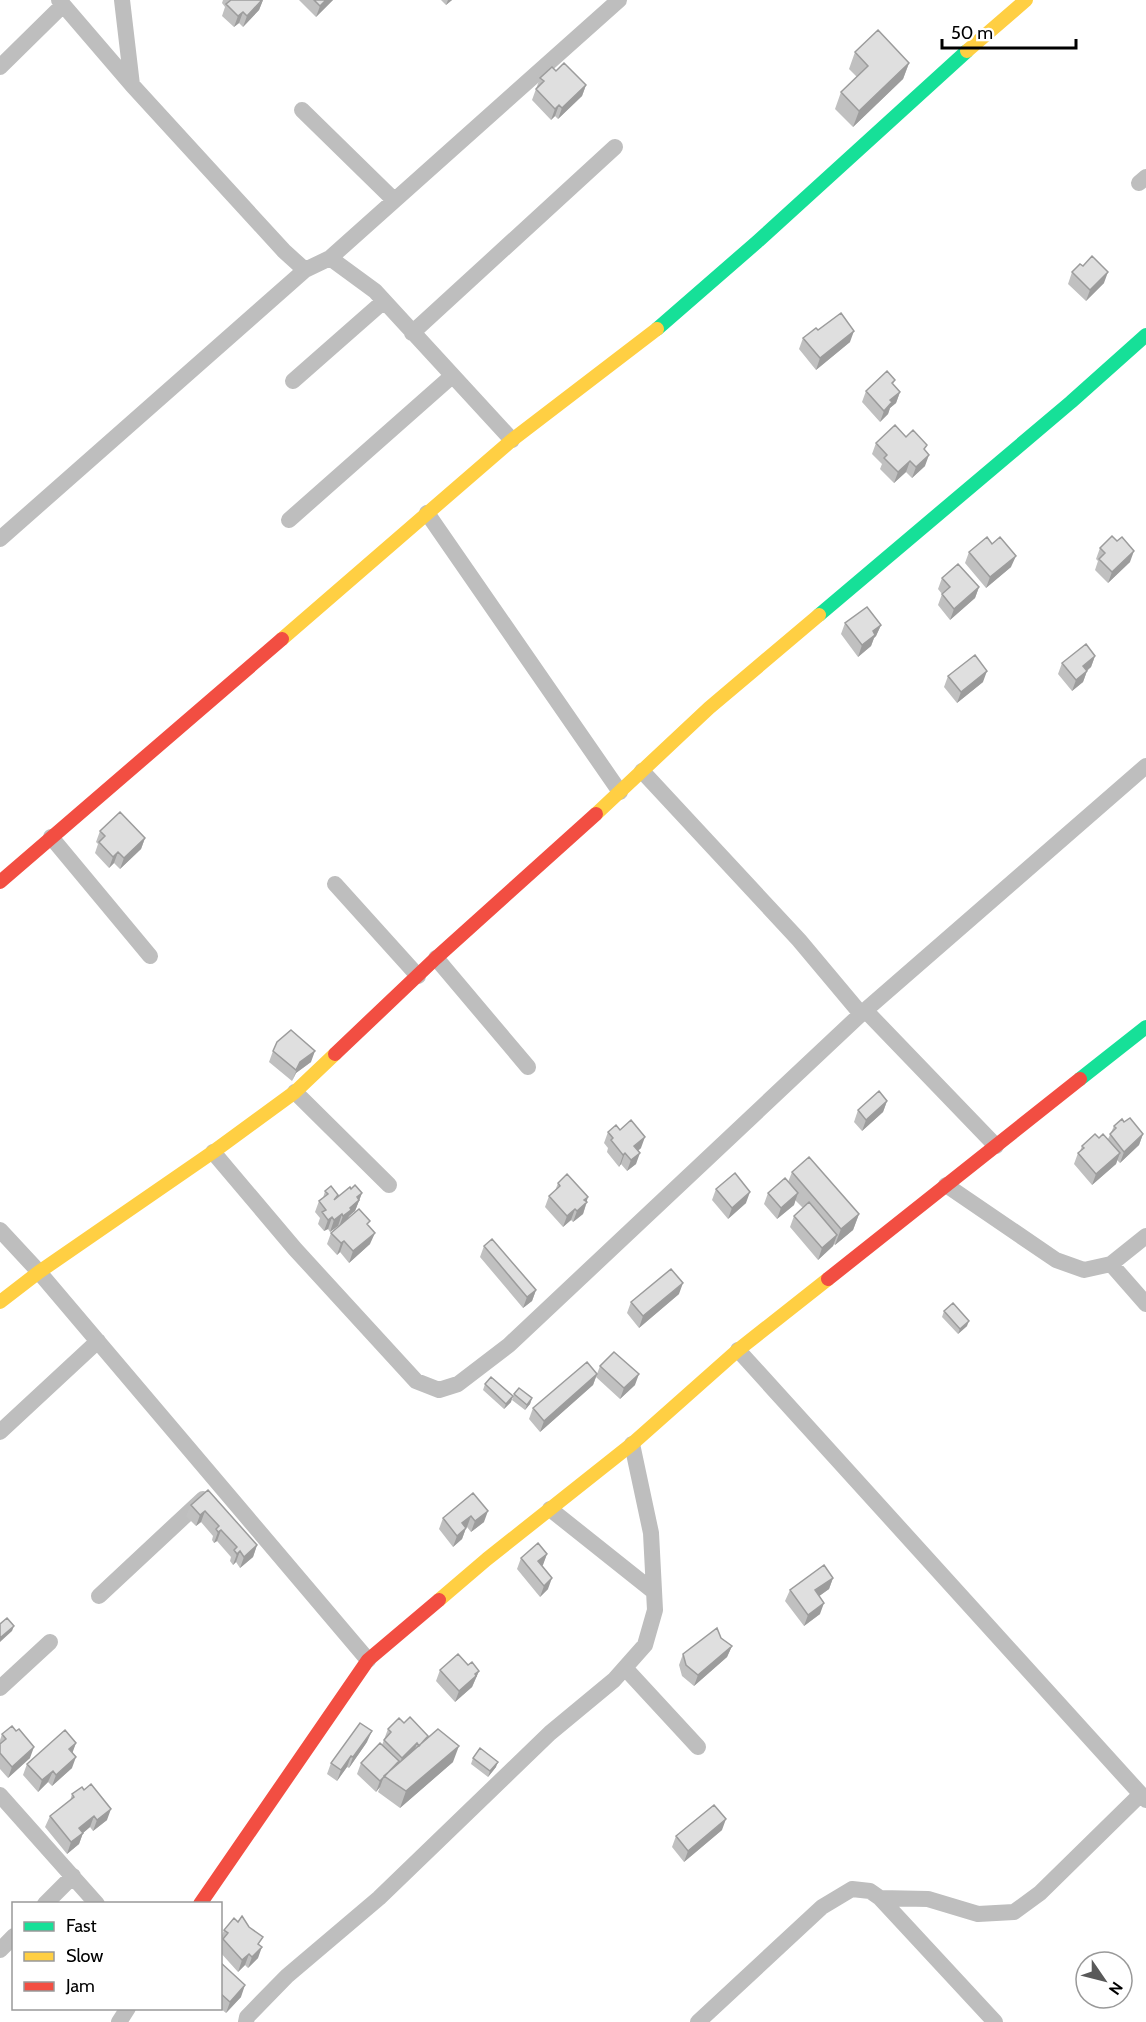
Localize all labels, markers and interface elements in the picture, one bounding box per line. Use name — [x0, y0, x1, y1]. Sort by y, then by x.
scale bar — [942, 12, 1076, 50]
text: 50 m — [951, 22, 993, 44]
legend — [12, 1902, 222, 2010]
text: Fast — [66, 1915, 97, 1937]
text: Slow — [66, 1945, 103, 1967]
north arrow — [1074, 1950, 1134, 2010]
text: Jam — [65, 1975, 95, 1997]
text: N — [1105, 1978, 1127, 1998]

